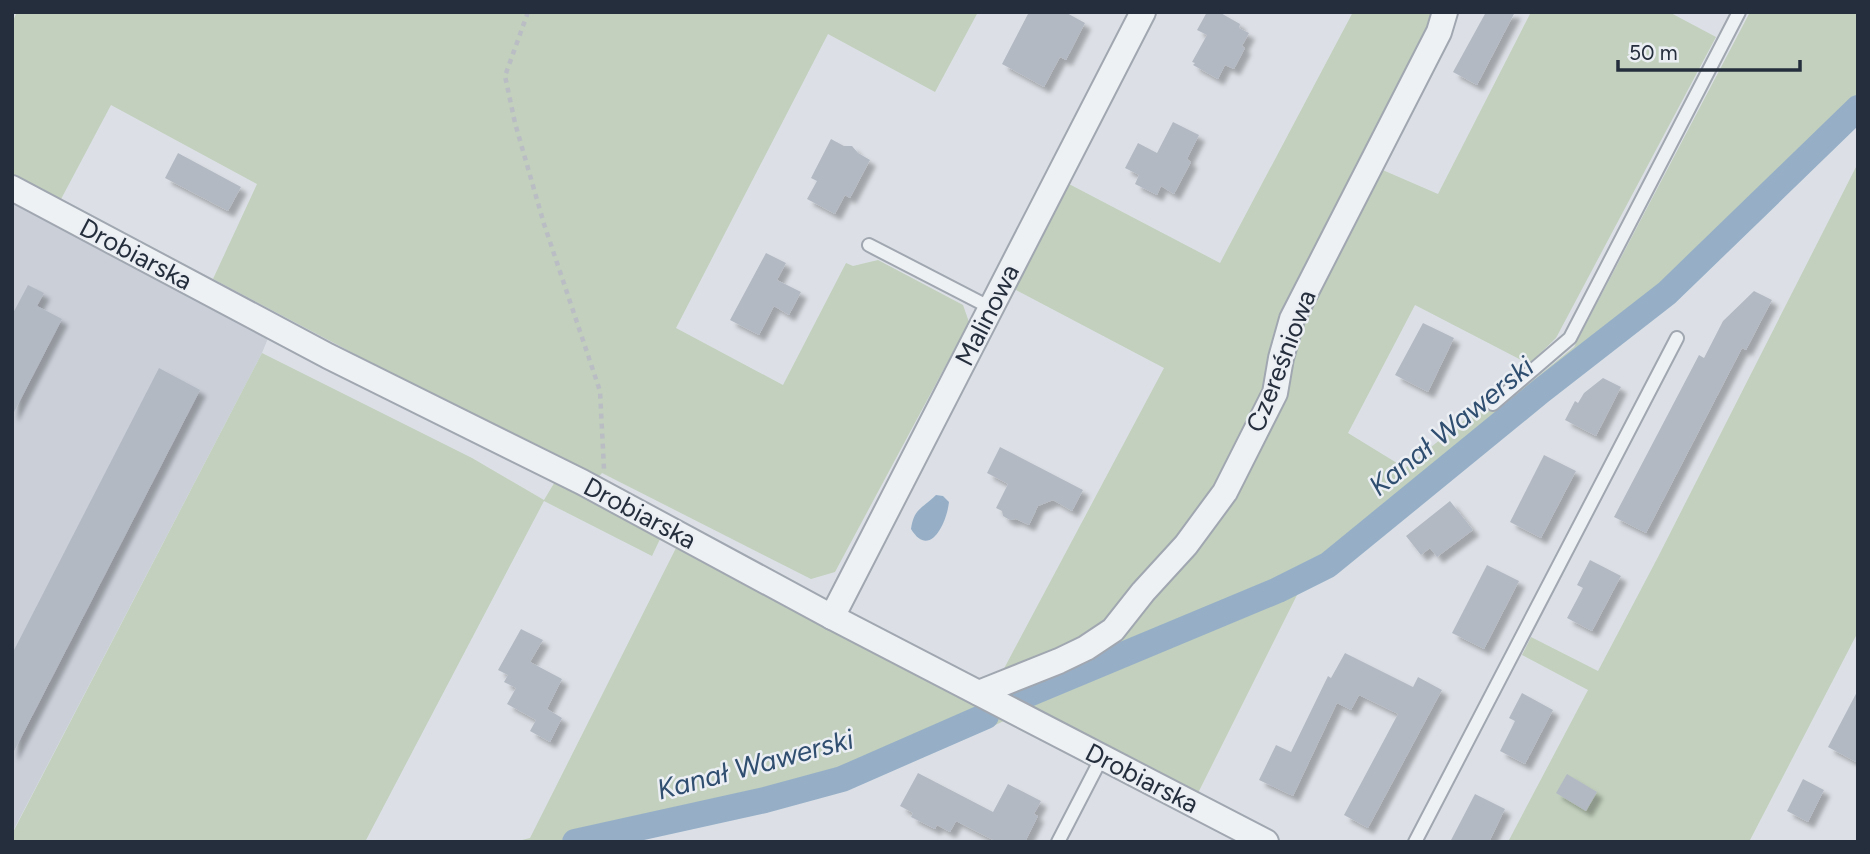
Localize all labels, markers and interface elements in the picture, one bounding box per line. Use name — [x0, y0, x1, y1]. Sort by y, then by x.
scale bar — [1618, 28, 1800, 72]
text: 50 m — [1629, 40, 1678, 65]
street label: Drobiarska — [74, 211, 198, 297]
street label: Malinowa — [948, 259, 1026, 371]
street label: Czereśniowa — [1239, 285, 1323, 437]
water label: Kanał Wawerski — [1362, 349, 1541, 503]
street label: Drobiarska — [578, 470, 702, 556]
water label: Kanał Wawerski — [653, 721, 857, 807]
street label: Drobiarska — [1080, 736, 1204, 820]

